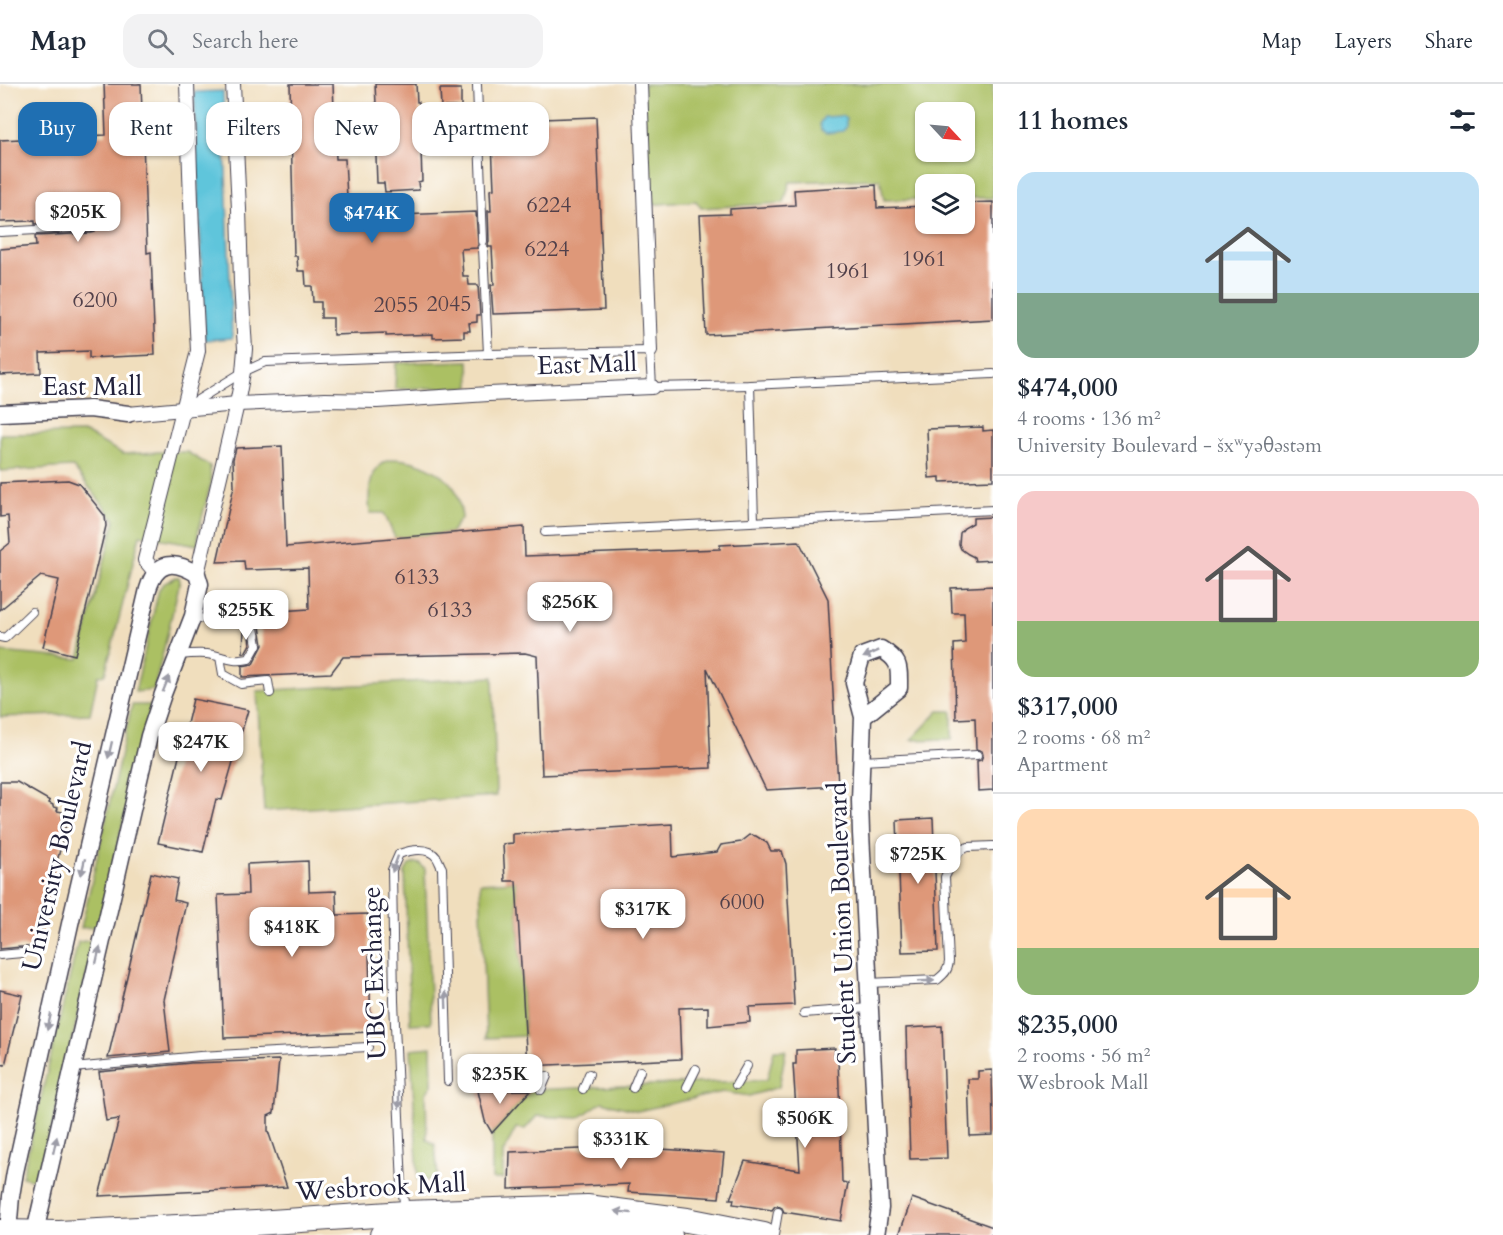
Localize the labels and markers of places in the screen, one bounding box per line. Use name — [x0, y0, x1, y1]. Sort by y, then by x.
pin: $205K — [36, 192, 120, 243]
pin: $474K — [330, 193, 414, 244]
pin: $256K — [528, 582, 612, 633]
pin: $255K — [204, 590, 288, 641]
pin: $247K — [159, 722, 243, 773]
pin: $725K — [876, 834, 960, 885]
pin: $317K — [601, 889, 685, 940]
pin: $418K — [250, 907, 334, 958]
pin: $235K — [458, 1054, 542, 1105]
pin: $506K — [763, 1098, 847, 1149]
pin: $331K — [579, 1119, 663, 1170]

